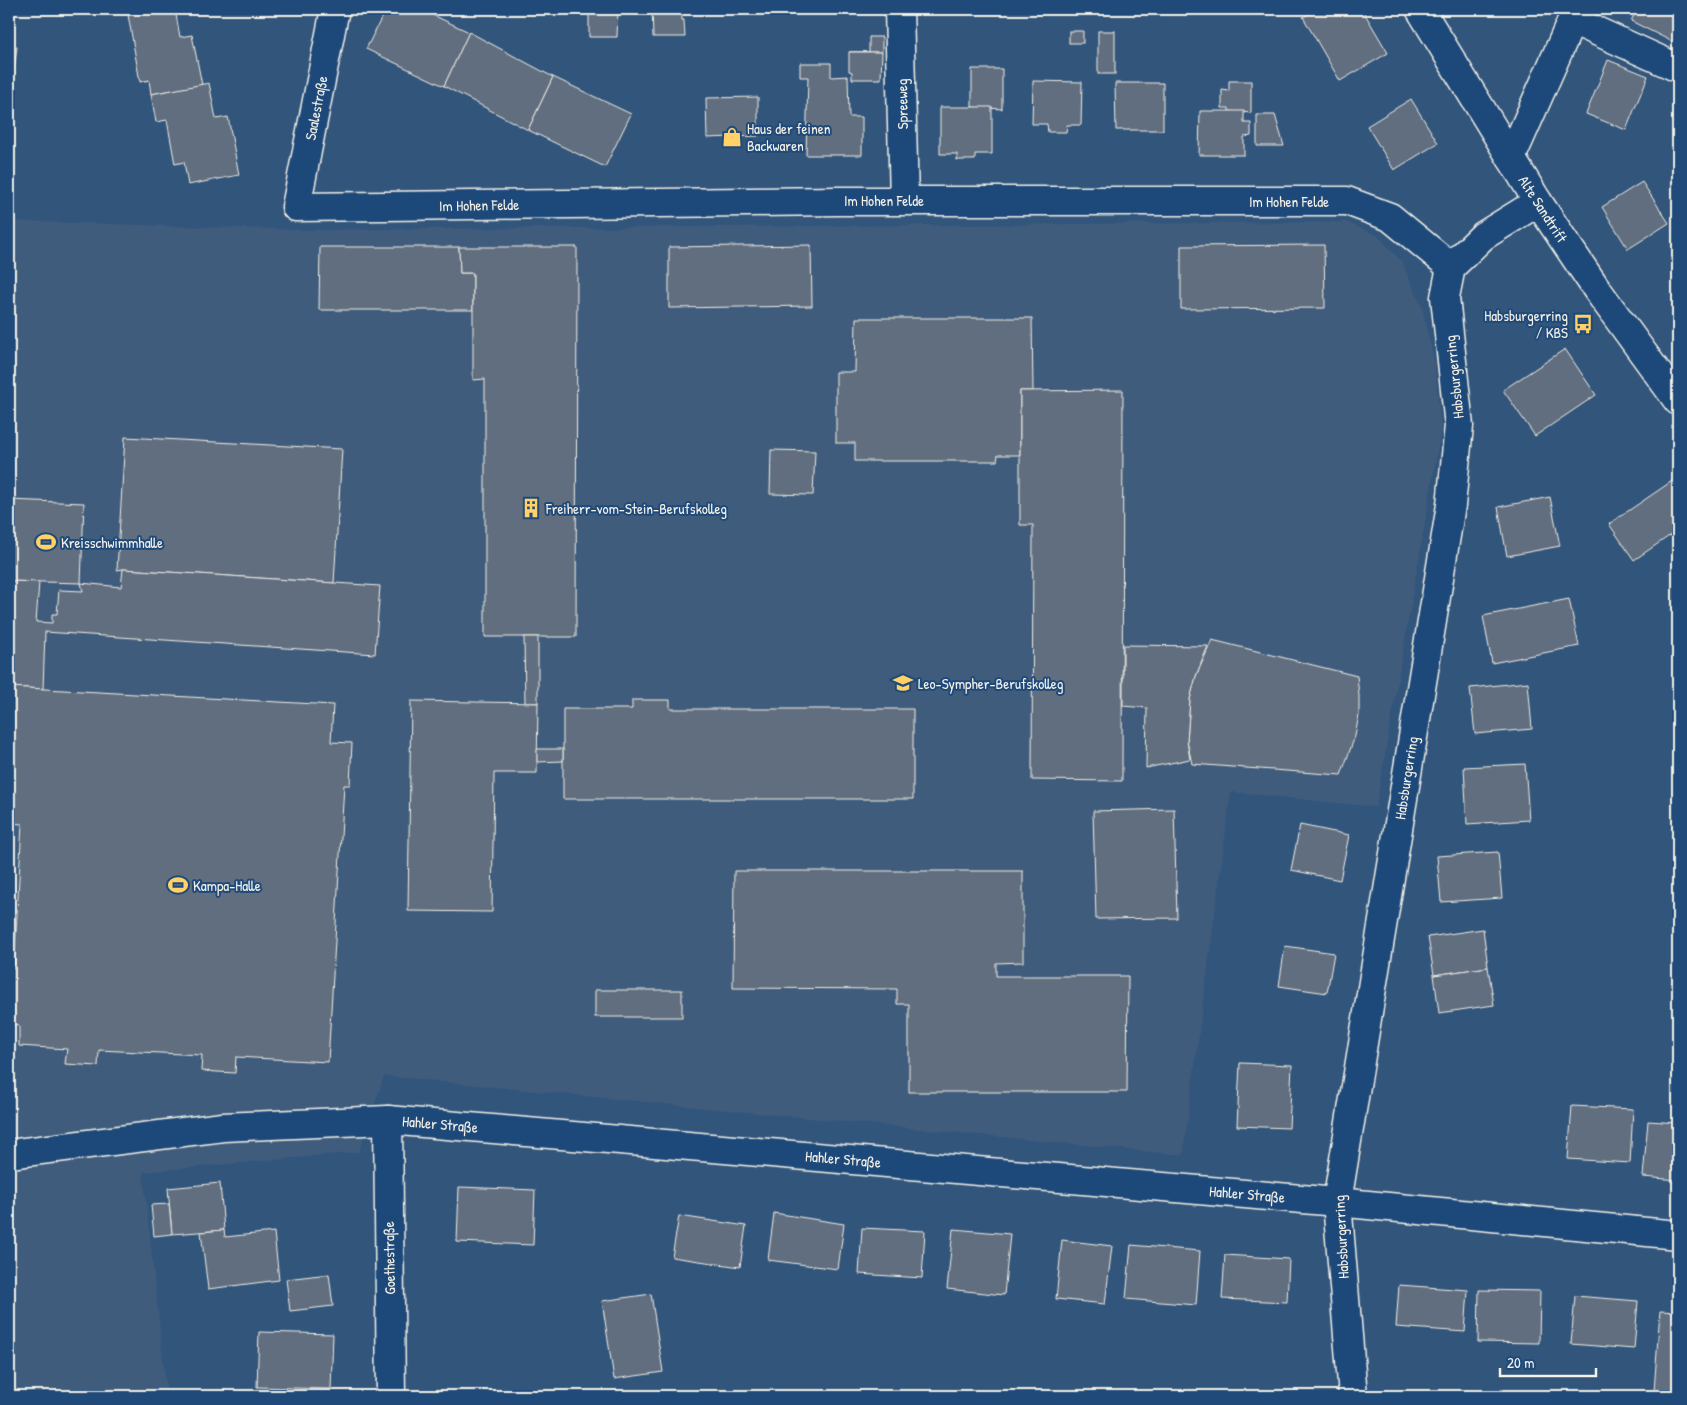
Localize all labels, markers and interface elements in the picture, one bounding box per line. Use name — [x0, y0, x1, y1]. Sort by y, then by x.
street label: Saalestraße — [299, 74, 333, 142]
street label: Spreeweg — [891, 78, 913, 129]
place label: Haus der feinen Backwaren — [747, 118, 831, 156]
shop icon: Haus der feinen Backwaren — [721, 126, 743, 148]
street label: Alte Sandtrift — [1513, 171, 1573, 247]
street label: Im Hohen Felde — [844, 190, 924, 211]
street label: Im Hohen Felde — [1249, 191, 1329, 212]
street label: Im Hohen Felde — [439, 194, 519, 216]
place label: Habsburgerring / KBS — [1484, 305, 1568, 343]
bus stop icon: Habsburgerring / KBS — [1572, 313, 1594, 335]
street label: Habsburgerring — [1439, 334, 1469, 420]
building icon: Freiherr-vom-Stein-Berufskolleg — [520, 497, 542, 519]
place label: Freiherr-vom-Stein-Berufskolleg — [545, 498, 727, 519]
sports icon: Kreisschwimmhalle — [35, 531, 57, 553]
place label: Kreisschwimmhalle — [61, 532, 163, 553]
school or university icon: Leo-Sympher-Berufskolleg — [892, 672, 914, 694]
place label: Leo-Sympher-Berufskolleg — [918, 673, 1064, 694]
street label: Habsburgerring — [1389, 735, 1423, 821]
sports icon: Kampa-Halle — [167, 874, 189, 896]
place label: Kampa-Halle — [193, 875, 261, 896]
street label: Hahler Straße — [401, 1110, 479, 1138]
street label: Hahler Straße — [804, 1145, 882, 1173]
street label: Hahler Straße — [1208, 1180, 1286, 1208]
street label: Habsburgerring — [1328, 1194, 1354, 1279]
street label: Goethestraße — [378, 1221, 400, 1295]
scale bar — [1500, 1345, 1596, 1377]
text: 20 m — [1507, 1352, 1534, 1373]

